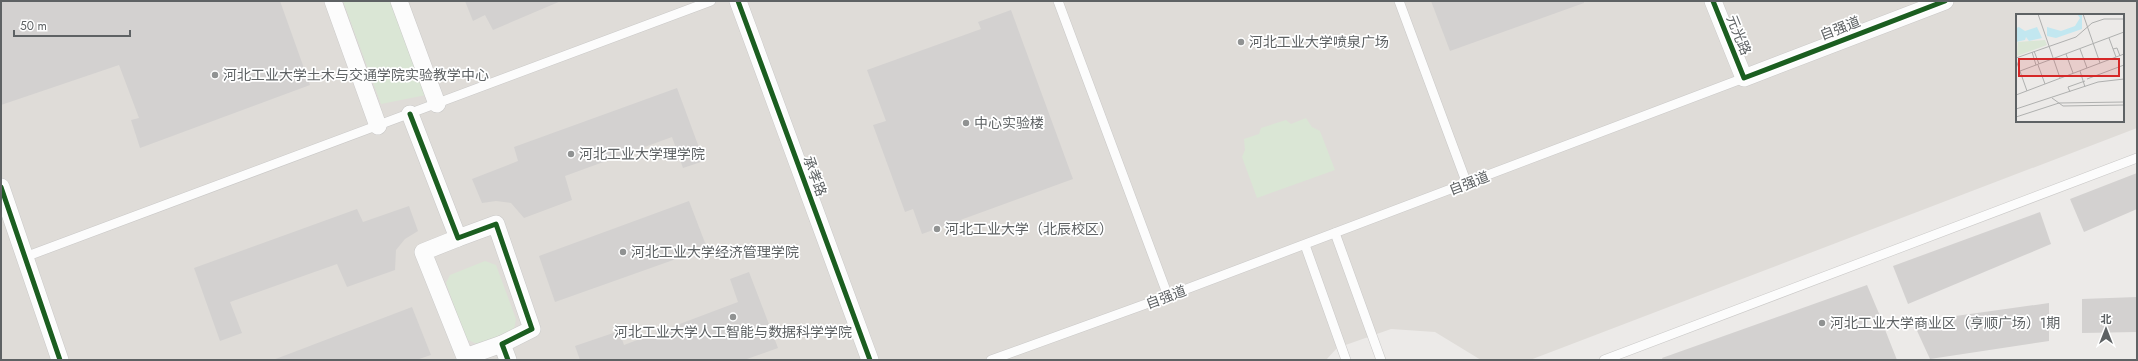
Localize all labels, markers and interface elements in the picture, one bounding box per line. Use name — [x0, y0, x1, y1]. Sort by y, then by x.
street label: 自强道 — [1817, 11, 1863, 45]
scale bar — [14, 12, 130, 38]
street label: 元光路 — [1722, 12, 1756, 58]
inset map — [2016, 14, 2124, 122]
text: 50 m — [20, 17, 47, 35]
place label: 河北工业大学喷泉广场 — [1249, 32, 1389, 52]
marker: 河北工业大学喷泉广场 — [1236, 37, 1246, 47]
place label: 河北工业大学土木与交通学院实验教学中心 — [223, 65, 489, 85]
marker: 河北工业大学土木与交通学院实验教学中心 — [210, 70, 220, 80]
place label: 中心实验楼 — [974, 113, 1044, 133]
marker: 中心实验楼 — [961, 118, 971, 128]
place label: 河北工业大学理学院 — [579, 144, 705, 164]
marker: 河北工业大学理学院 — [566, 149, 576, 159]
street label: 承孝路 — [798, 153, 832, 199]
street label: 自强道 — [1446, 166, 1492, 200]
place label: 河北工业大学（北辰校区） — [945, 219, 1113, 239]
marker: 河北工业大学（北辰校区） — [932, 224, 942, 234]
place label: 河北工业大学经济管理学院 — [631, 242, 799, 262]
marker: 河北工业大学经济管理学院 — [618, 247, 628, 257]
street label: 自强道 — [1143, 280, 1189, 314]
north arrow — [2086, 309, 2126, 349]
text: 北 — [2101, 311, 2112, 327]
marker: 河北工业大学人工智能与数据科学学院 — [728, 312, 738, 322]
place label: 河北工业大学商业区（亨顺广场）1期 — [1830, 313, 2060, 333]
marker: 河北工业大学商业区（亨顺广场）1期 — [1817, 318, 1827, 328]
place label: 河北工业大学人工智能与数据科学学院 — [614, 322, 852, 342]

